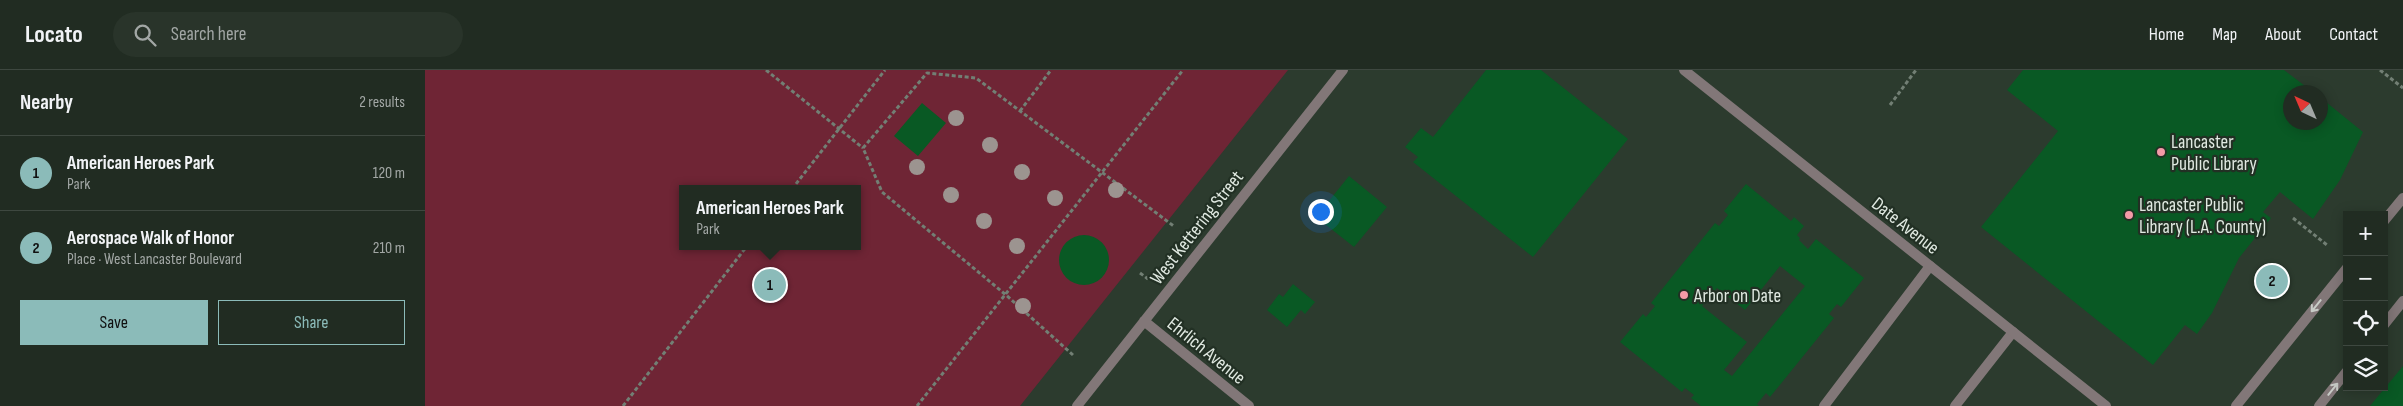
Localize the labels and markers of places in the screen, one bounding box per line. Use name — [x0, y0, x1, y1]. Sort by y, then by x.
place label: Lancaster Public Library — [2171, 131, 2257, 176]
marker: Lancaster Public Library — [2155, 146, 2167, 158]
place label: Lancaster Public Library (L.A. County) — [2139, 194, 2266, 239]
marker: Lancaster Public Library (L.A. County) — [2123, 209, 2135, 221]
pin: 2 — [2256, 262, 2288, 300]
pin: 1 — [754, 266, 786, 304]
place label: Arbor on Date — [1693, 285, 1781, 308]
marker: Arbor on Date — [1678, 289, 1690, 301]

